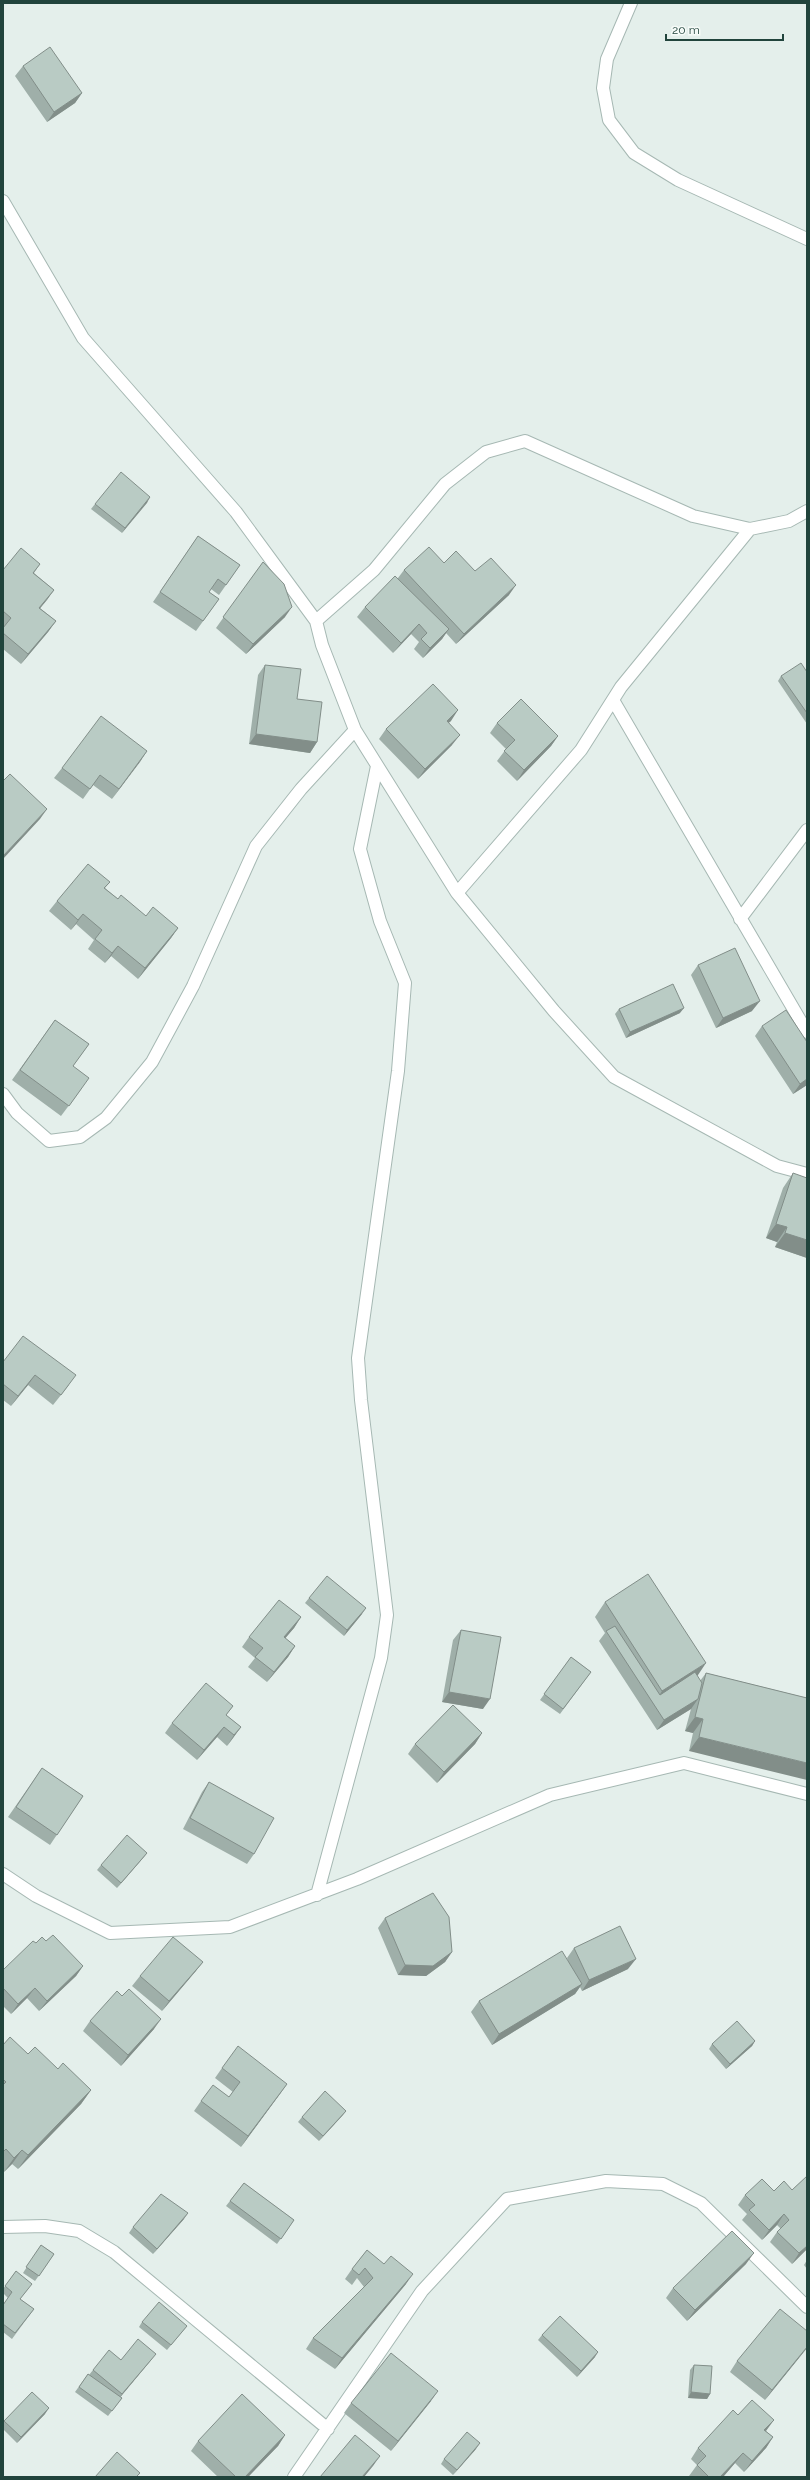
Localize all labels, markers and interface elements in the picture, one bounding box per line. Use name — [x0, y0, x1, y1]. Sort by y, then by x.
scale bar — [666, 16, 783, 42]
text: 20 m — [672, 23, 700, 37]

